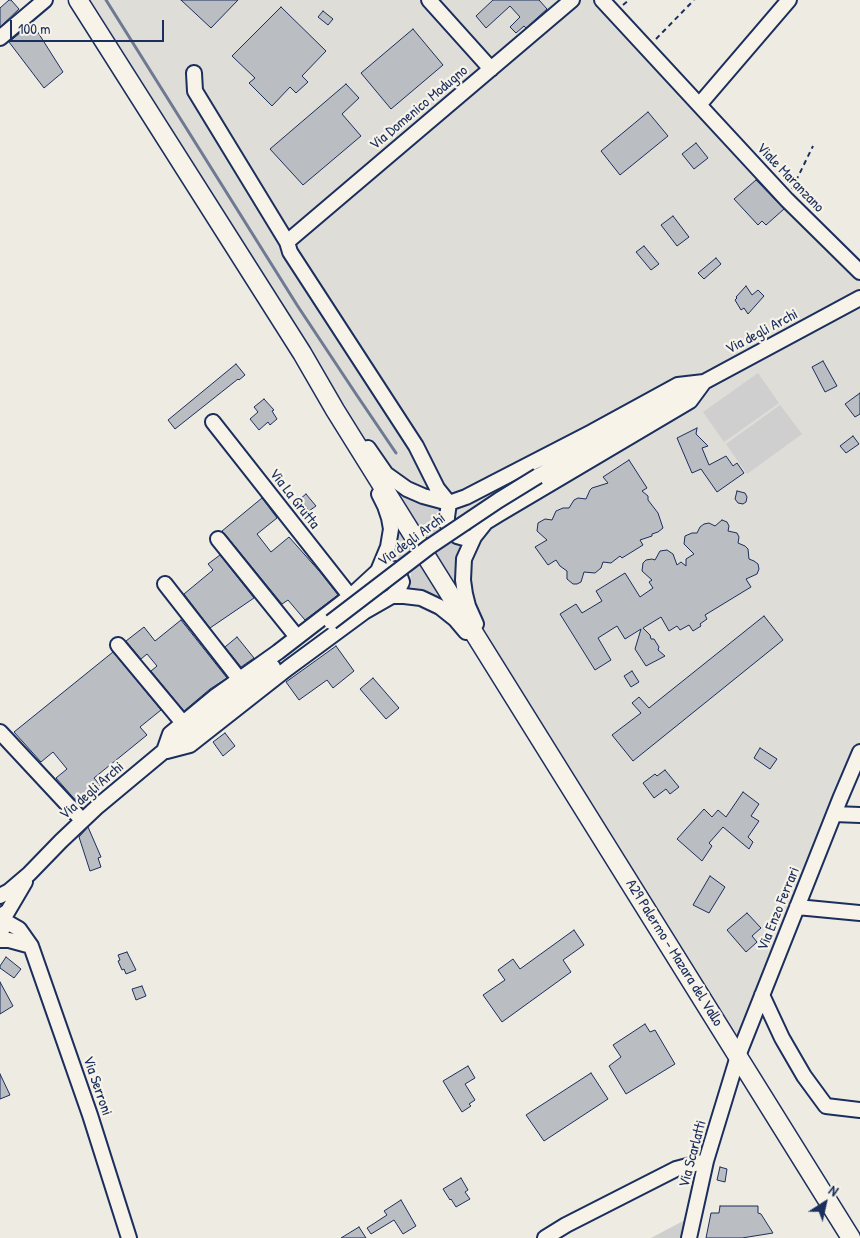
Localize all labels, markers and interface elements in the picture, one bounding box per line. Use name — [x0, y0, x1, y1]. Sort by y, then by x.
scale bar — [12, 10, 166, 42]
text: 100 m — [18, 18, 51, 39]
street label: Via Domenico Modugno — [366, 62, 472, 154]
street label: Viale Maranzano — [752, 140, 828, 216]
street label: Via degli Archi — [723, 306, 801, 358]
street label: Via La Grutta — [265, 465, 323, 533]
street label: Via degli Archi — [375, 510, 449, 570]
street label: Via degli Archi — [56, 758, 128, 824]
street label: Via Enzo Ferrari — [754, 865, 804, 953]
street label: A29 Palermo - Mazara del Vallo — [621, 876, 727, 1030]
street label: Via Serroni — [78, 1054, 116, 1118]
street label: Via Scarlatti — [675, 1118, 711, 1190]
north arrow — [800, 1178, 850, 1228]
text: N — [825, 1180, 842, 1200]

